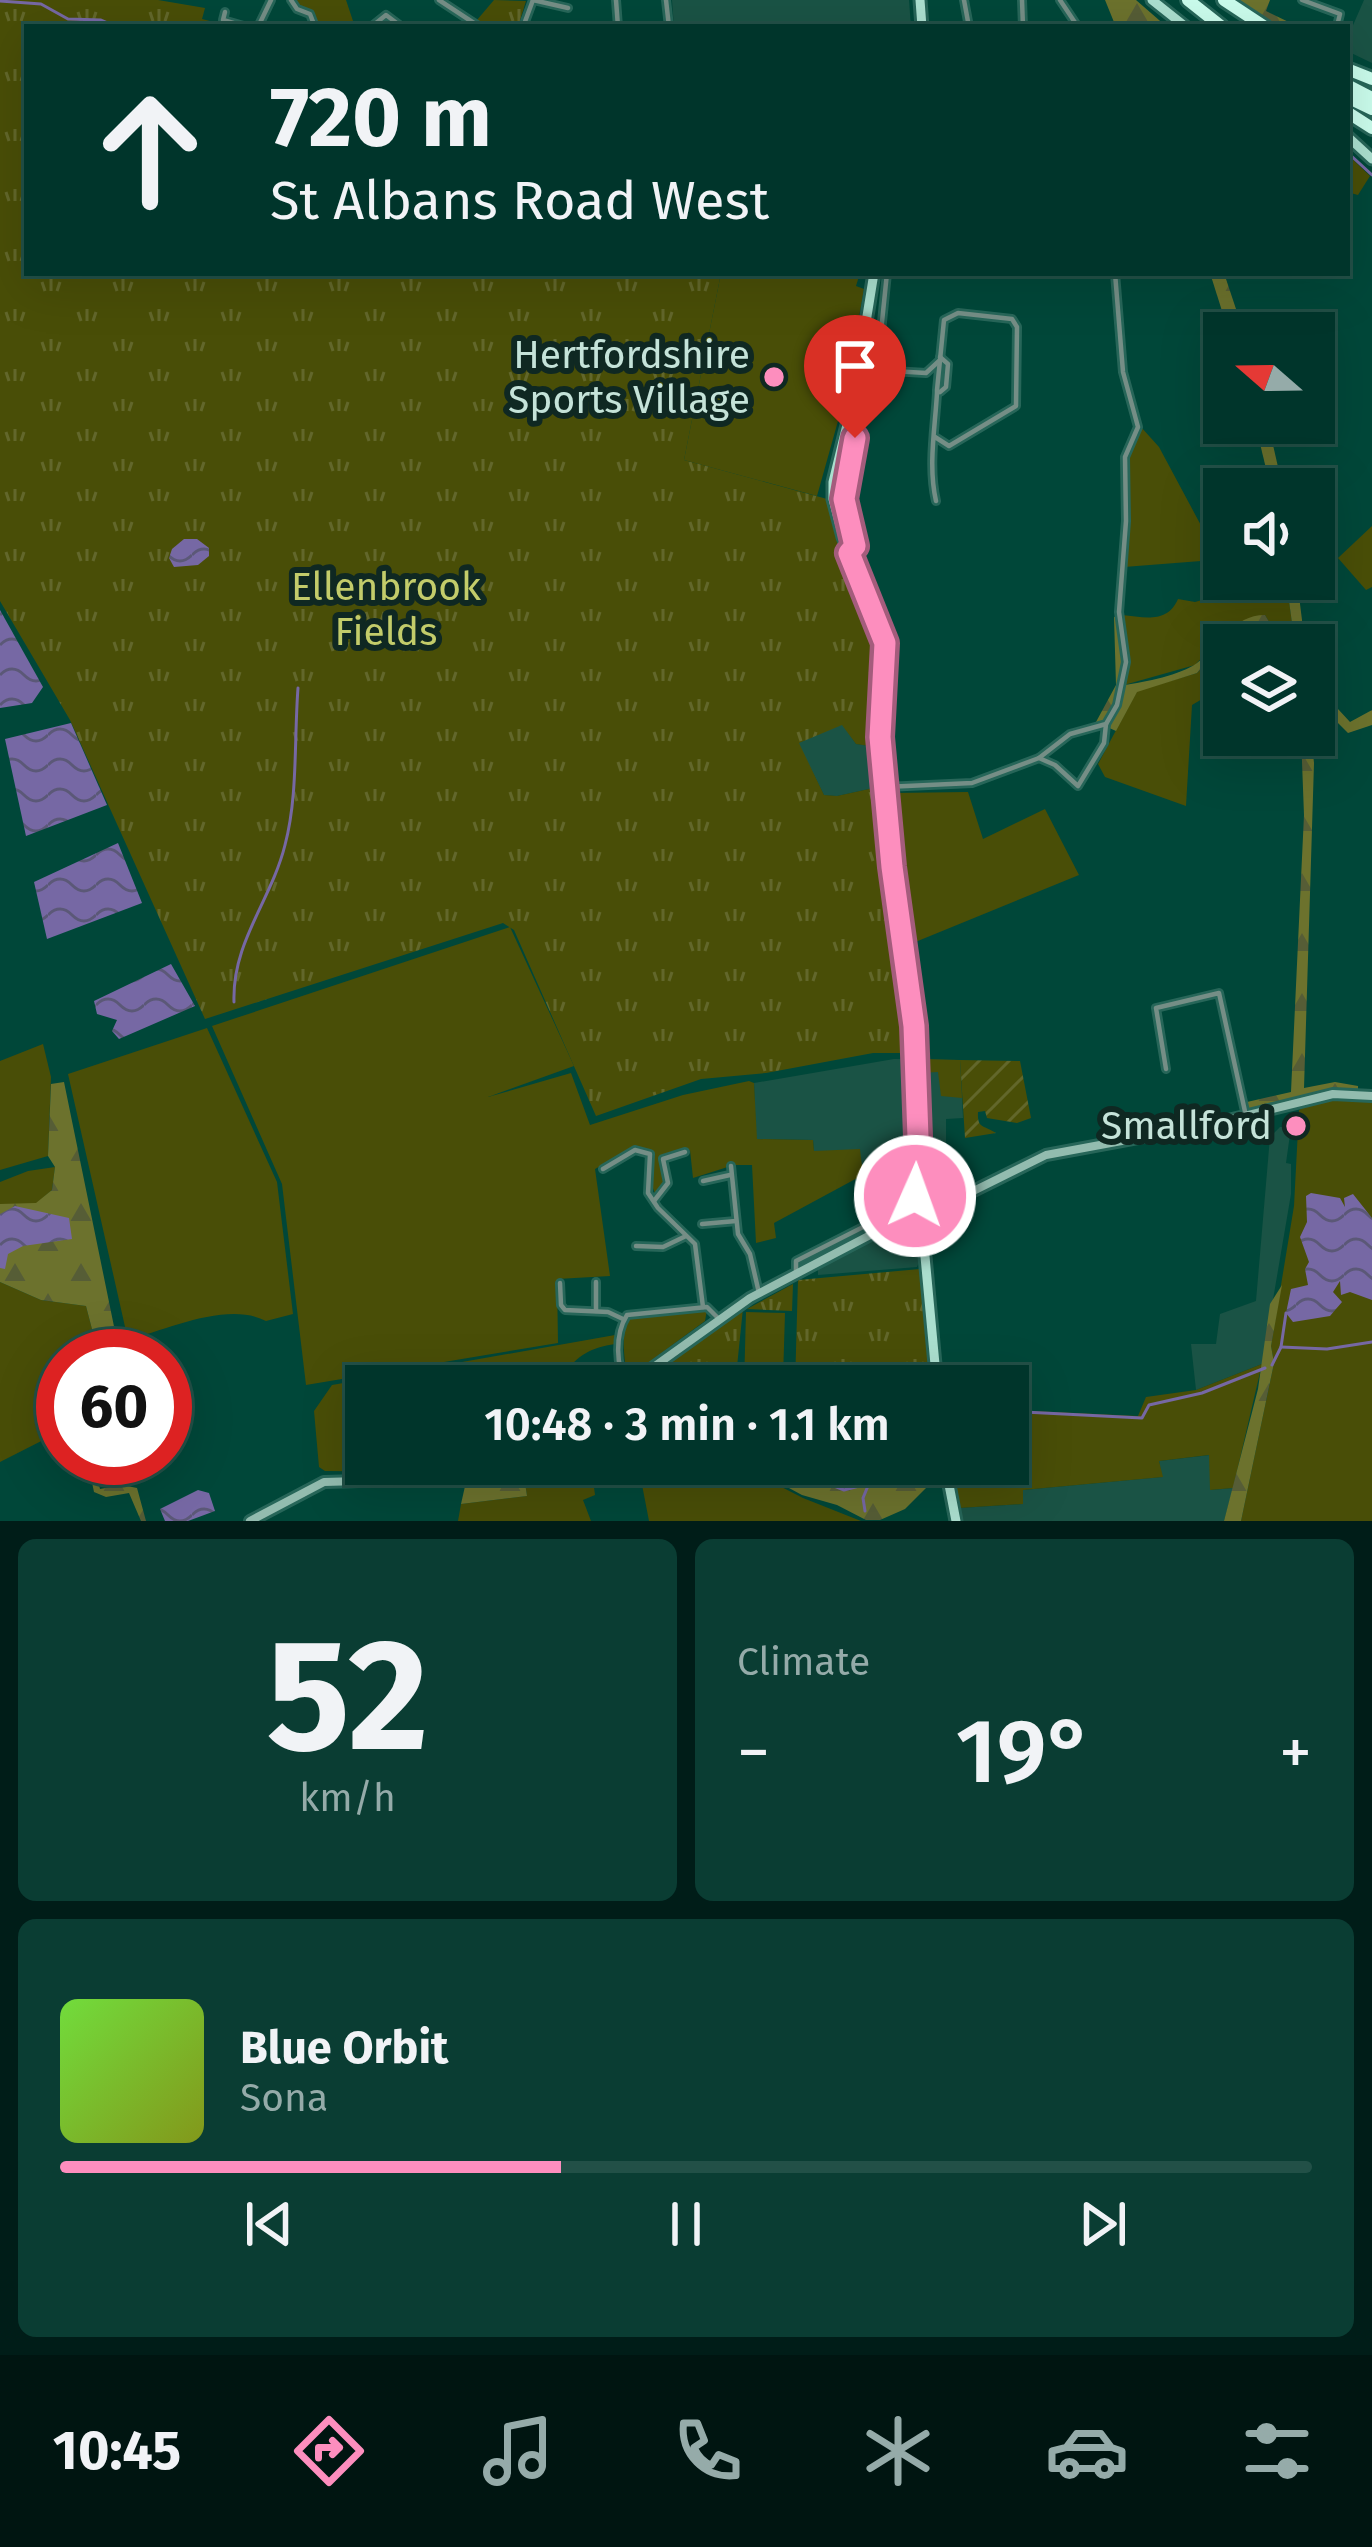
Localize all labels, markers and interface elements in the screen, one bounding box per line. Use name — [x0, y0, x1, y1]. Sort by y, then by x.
text: 720 m — [270, 67, 492, 168]
icon: ahead — [72, 72, 228, 228]
text: St Albans Road West — [270, 169, 769, 233]
north arrow — [1203, 312, 1335, 444]
map controls — [1203, 312, 1335, 756]
pin — [804, 315, 906, 438]
place label: Hertfordshire Sports Village — [508, 332, 750, 423]
icon: arrive — [822, 333, 888, 399]
marker: Hertfordshire Sports Village — [761, 364, 787, 390]
button: sound — [1203, 468, 1335, 600]
park label: Ellenbrook Fields — [291, 564, 481, 655]
button: layers — [1203, 624, 1335, 756]
place label: Smallford — [1101, 1103, 1272, 1149]
marker: Smallford — [1283, 1113, 1309, 1139]
position arrow — [852, 1133, 978, 1259]
speed limit sign: 60 — [36, 1329, 192, 1485]
text: 10:48 · 3 min · 1.1 km — [484, 1398, 890, 1452]
text: 52 — [266, 1603, 429, 1790]
text: Climate — [737, 1639, 870, 1685]
text: 19° — [956, 1698, 1093, 1806]
text: − — [737, 1713, 770, 1792]
text: + — [1279, 1713, 1312, 1792]
text: km/h — [299, 1775, 396, 1821]
text: Blue Orbit — [240, 2021, 448, 2075]
text: Sona — [240, 2075, 328, 2121]
icon: previous — [236, 2191, 302, 2257]
icon: pause — [653, 2191, 719, 2257]
icon: next — [1070, 2191, 1136, 2257]
icon: directions — [287, 2409, 371, 2493]
icon: music — [476, 2409, 560, 2493]
icon: phone — [666, 2409, 750, 2493]
icon: climate — [856, 2409, 940, 2493]
icon: car — [1045, 2409, 1129, 2493]
icon: filters — [1235, 2409, 1319, 2493]
text: 10:45 — [53, 2419, 181, 2483]

